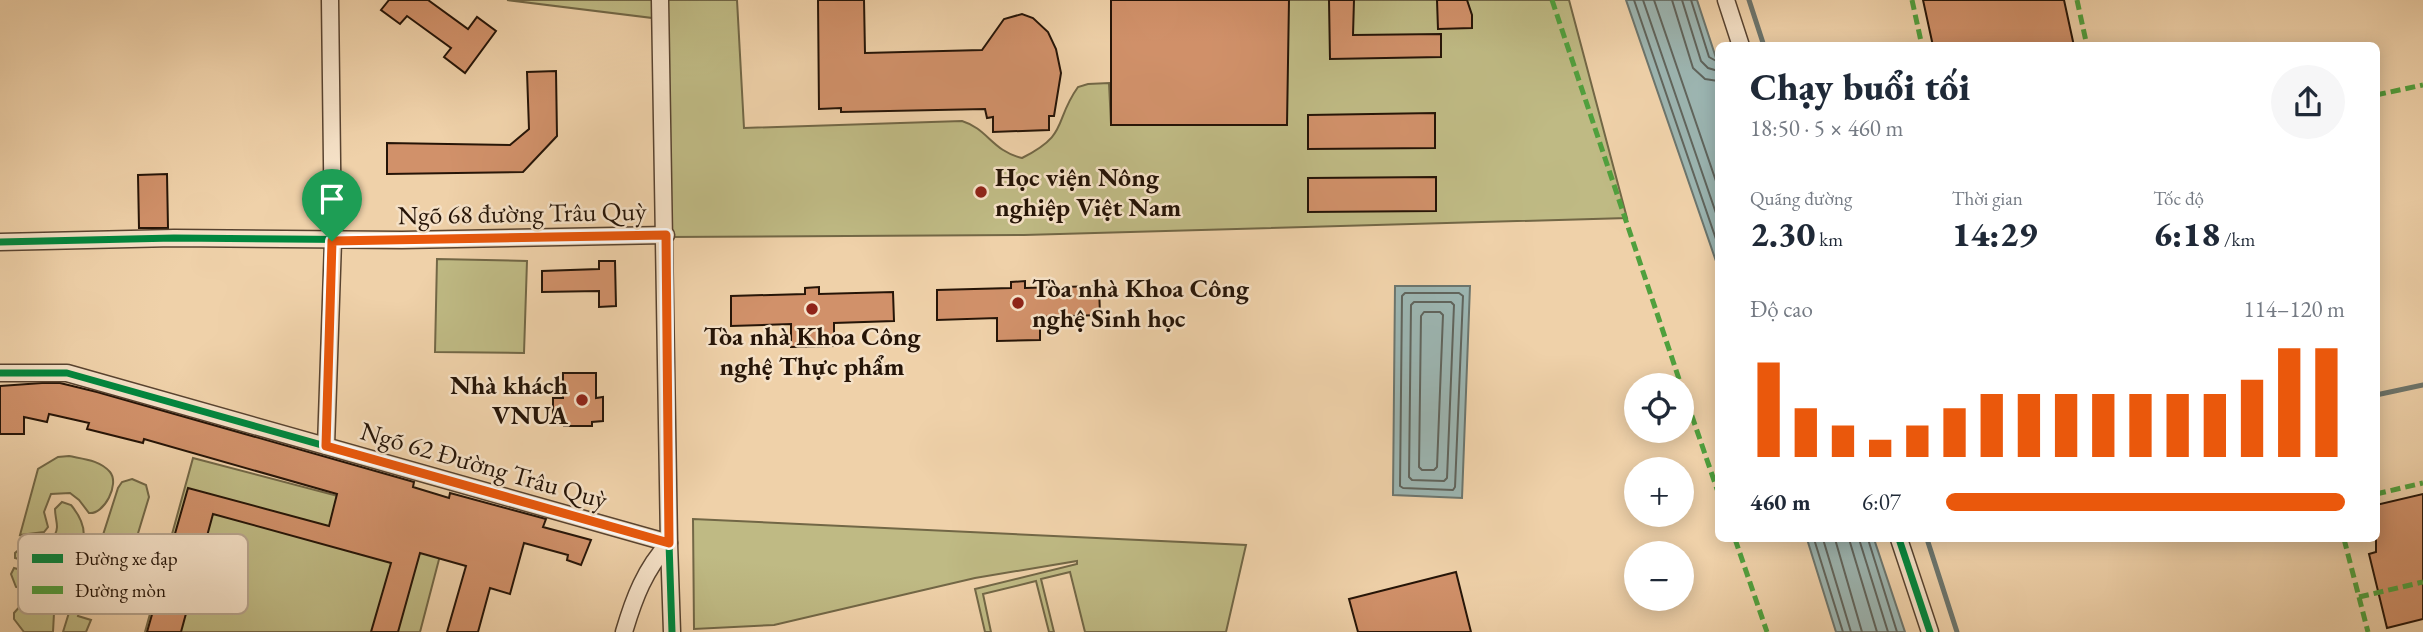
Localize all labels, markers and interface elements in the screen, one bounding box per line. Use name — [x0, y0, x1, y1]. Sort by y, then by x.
text: Chạy buổi tối — [1750, 62, 1970, 111]
button: share — [2271, 65, 2345, 139]
text: 18:50 · 5 × 460 m — [1750, 113, 1903, 143]
place label: Học viện Nông nghiệp Việt Nam — [995, 160, 1181, 224]
pin — [302, 169, 362, 241]
icon: arrive — [313, 180, 351, 218]
marker: Học viện Nông nghiệp Việt Nam — [973, 184, 989, 200]
text: Quãng đường — [1750, 186, 1852, 211]
text: Thời gian — [1952, 186, 2023, 211]
text: Tốc độ — [2153, 186, 2204, 211]
street label: Ngõ 68 đường Trâu Quỳ — [397, 194, 647, 232]
text: 2.30 — [1750, 211, 1816, 256]
text: 14:29 — [1952, 211, 2037, 256]
text: 6:18 — [2153, 211, 2220, 256]
text: km — [1816, 227, 1843, 252]
text: /km — [2220, 227, 2255, 252]
place label: Tòa nhà Khoa Công nghệ Sinh học — [1032, 271, 1250, 335]
text: Độ cao — [1750, 294, 1813, 324]
text: 114–120 m — [2244, 294, 2345, 324]
marker: Tòa nhà Khoa Công nghệ Sinh học — [1010, 295, 1026, 311]
marker: Tòa nhà Khoa Công nghệ Thực phẩm — [804, 301, 820, 317]
place label: Tòa nhà Khoa Công nghệ Thực phẩm — [703, 319, 922, 383]
place label: Nhà khách VNUA — [450, 368, 568, 432]
map controls — [1624, 373, 1694, 611]
button: locate — [1624, 373, 1694, 443]
marker: Nhà khách VNUA — [574, 392, 590, 408]
street label: Ngõ 62 Đường Trâu Quỳ — [357, 413, 612, 517]
button: + — [1624, 457, 1694, 527]
text: 460 m — [1750, 487, 1811, 517]
text: 6:07 — [1862, 487, 1901, 517]
legend — [18, 534, 248, 614]
button: − — [1624, 541, 1694, 611]
text: Đường xe đạp — [75, 546, 178, 571]
text: Đường mòn — [75, 578, 166, 603]

